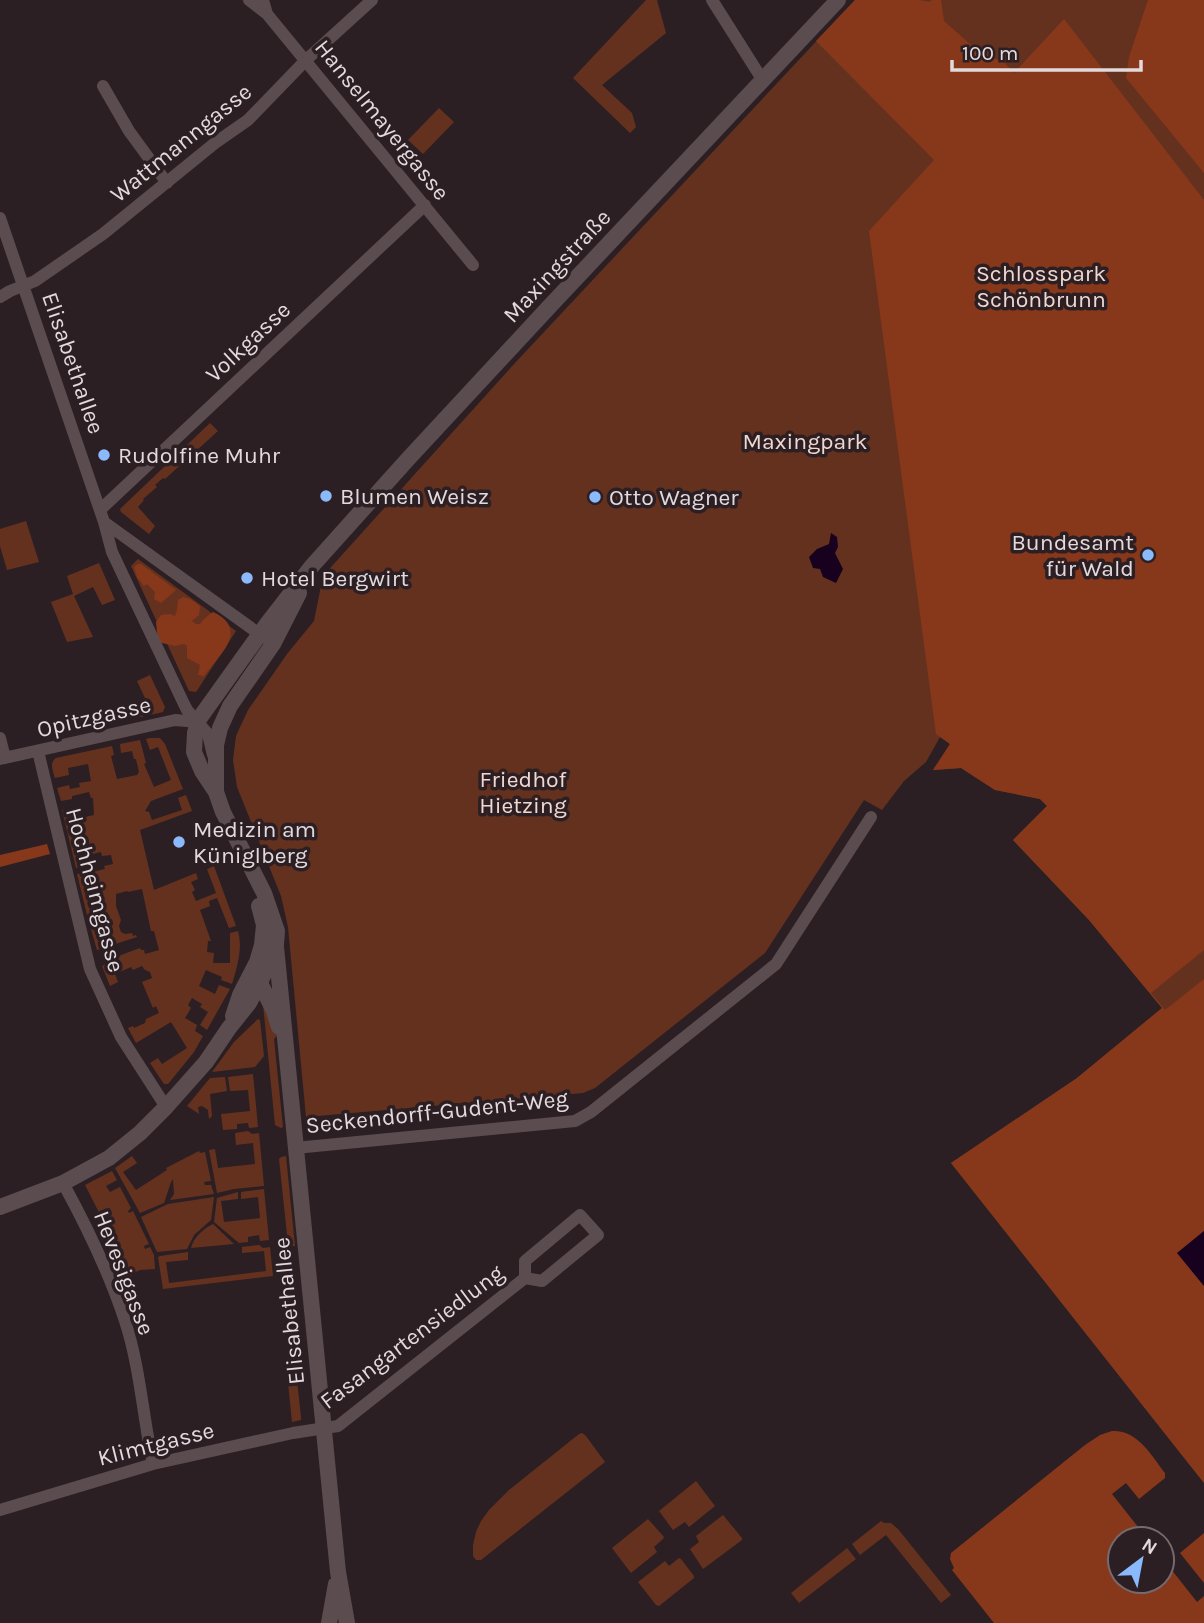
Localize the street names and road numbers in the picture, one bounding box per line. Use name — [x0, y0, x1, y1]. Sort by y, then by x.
street label: Hanselmayergasse — [309, 34, 455, 206]
street label: Wattmanngasse — [105, 78, 257, 208]
street label: Maxingstraße — [498, 204, 616, 328]
street label: Elisabethallee — [36, 289, 110, 437]
street label: Volkgasse — [200, 296, 296, 388]
street label: Opitzgasse — [34, 691, 154, 743]
street label: Hochheimgasse — [60, 805, 130, 975]
street label: Seckendorff-Gudent-Weg — [304, 1085, 570, 1139]
street label: Hevesigasse — [88, 1207, 160, 1339]
street label: Elisabethallee — [268, 1236, 310, 1386]
street label: Fasangartensiedlung — [315, 1259, 509, 1415]
street label: Klimtgasse — [95, 1416, 217, 1472]

